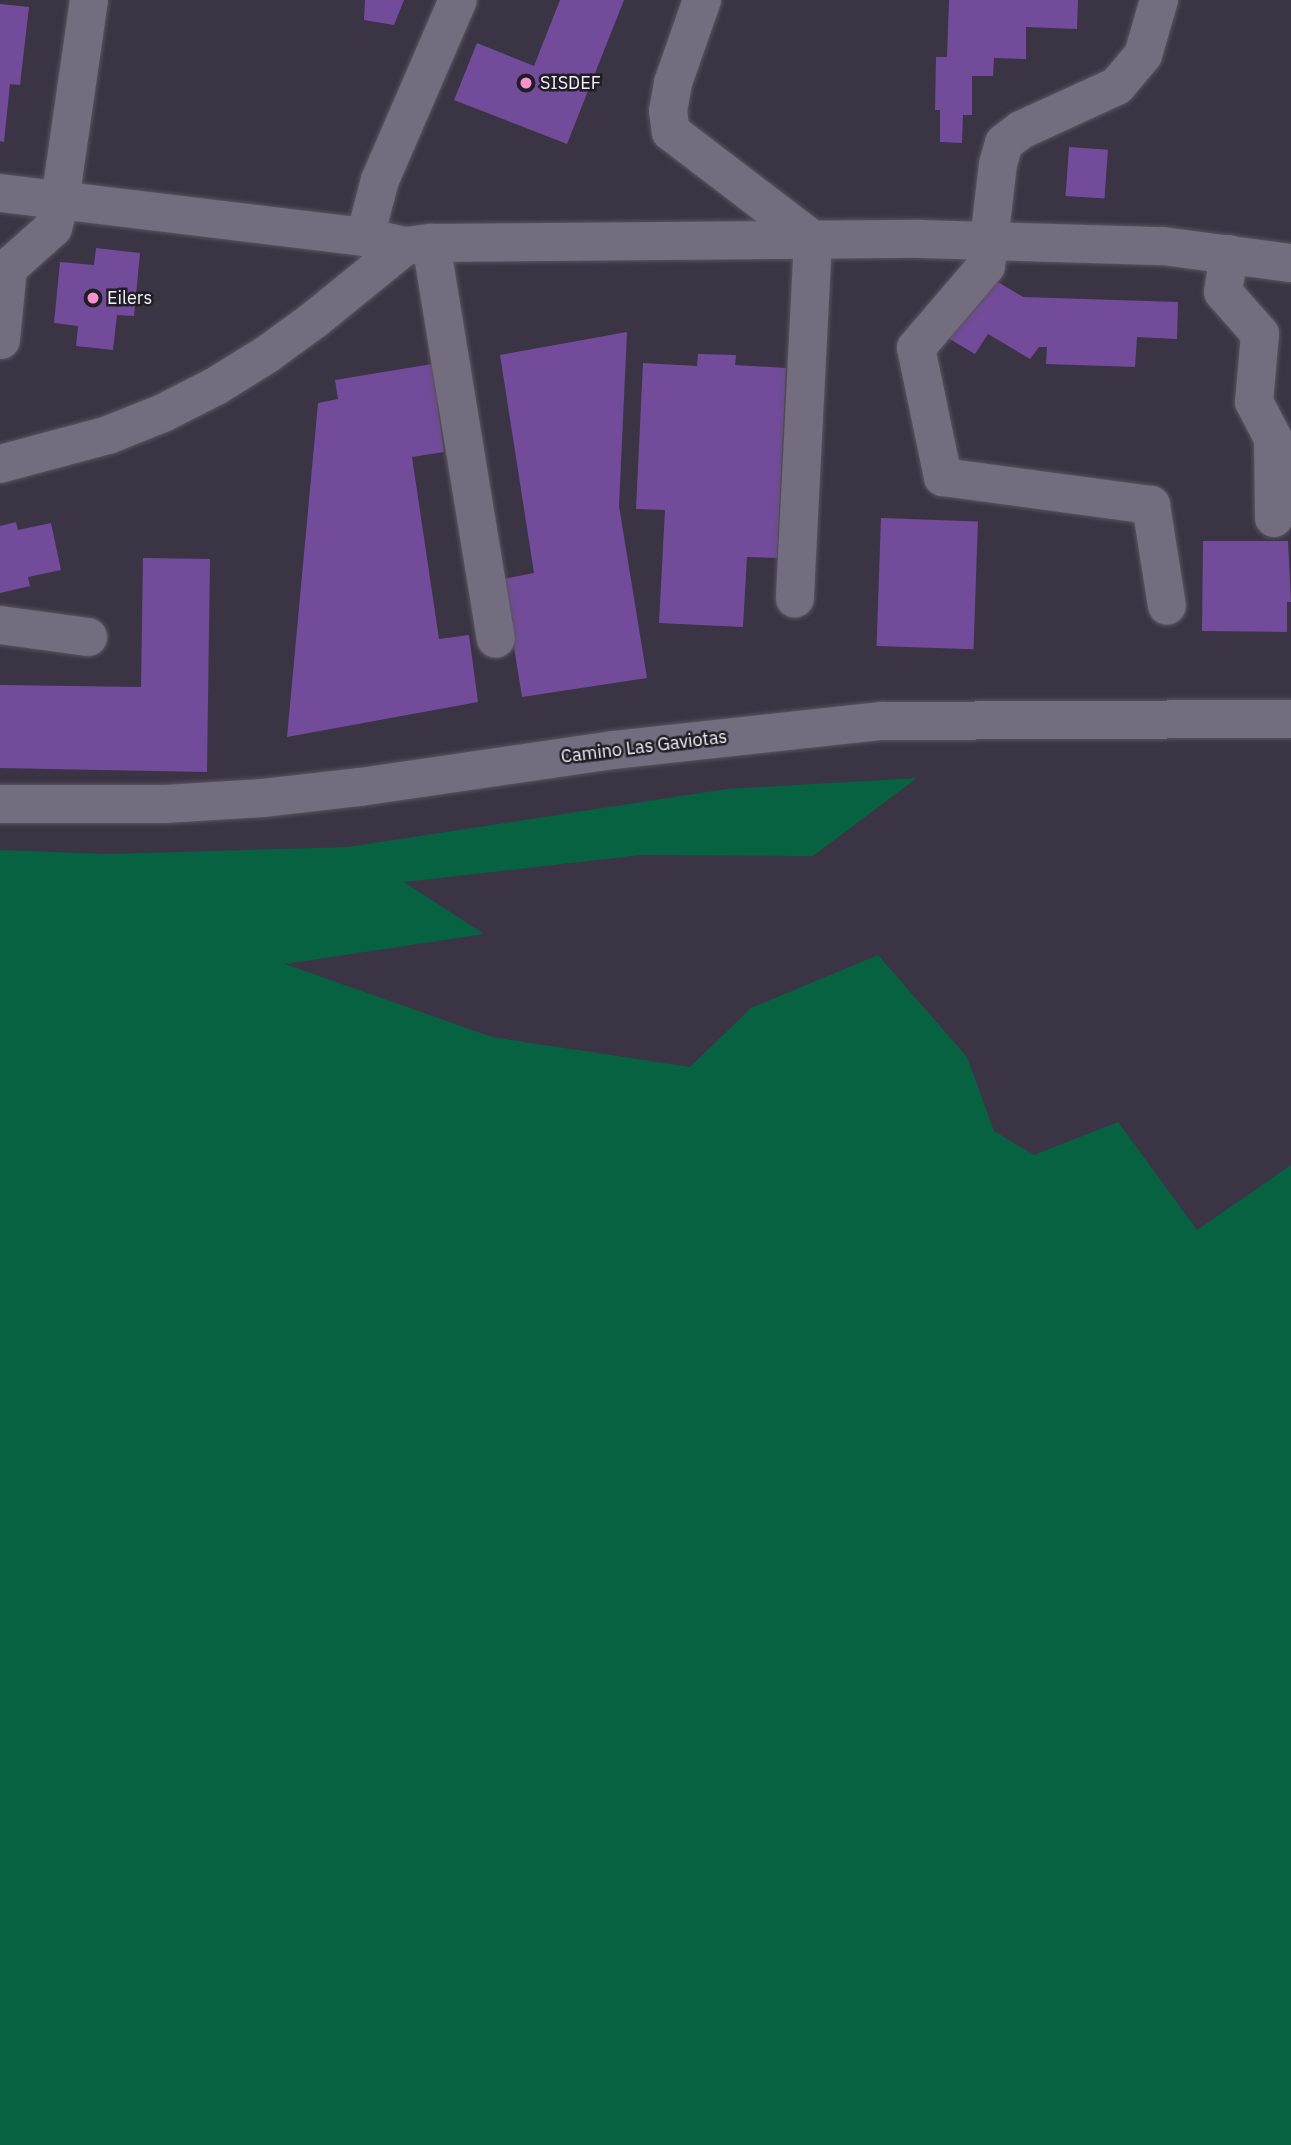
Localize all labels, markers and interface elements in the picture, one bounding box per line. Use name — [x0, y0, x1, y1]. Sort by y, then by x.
place label: SISDEF — [540, 72, 601, 94]
marker: SISDEF — [518, 75, 534, 91]
place label: Eilers — [107, 287, 152, 309]
marker: Eilers — [85, 290, 101, 306]
street label: Camino Las Gaviotas — [560, 726, 728, 768]

